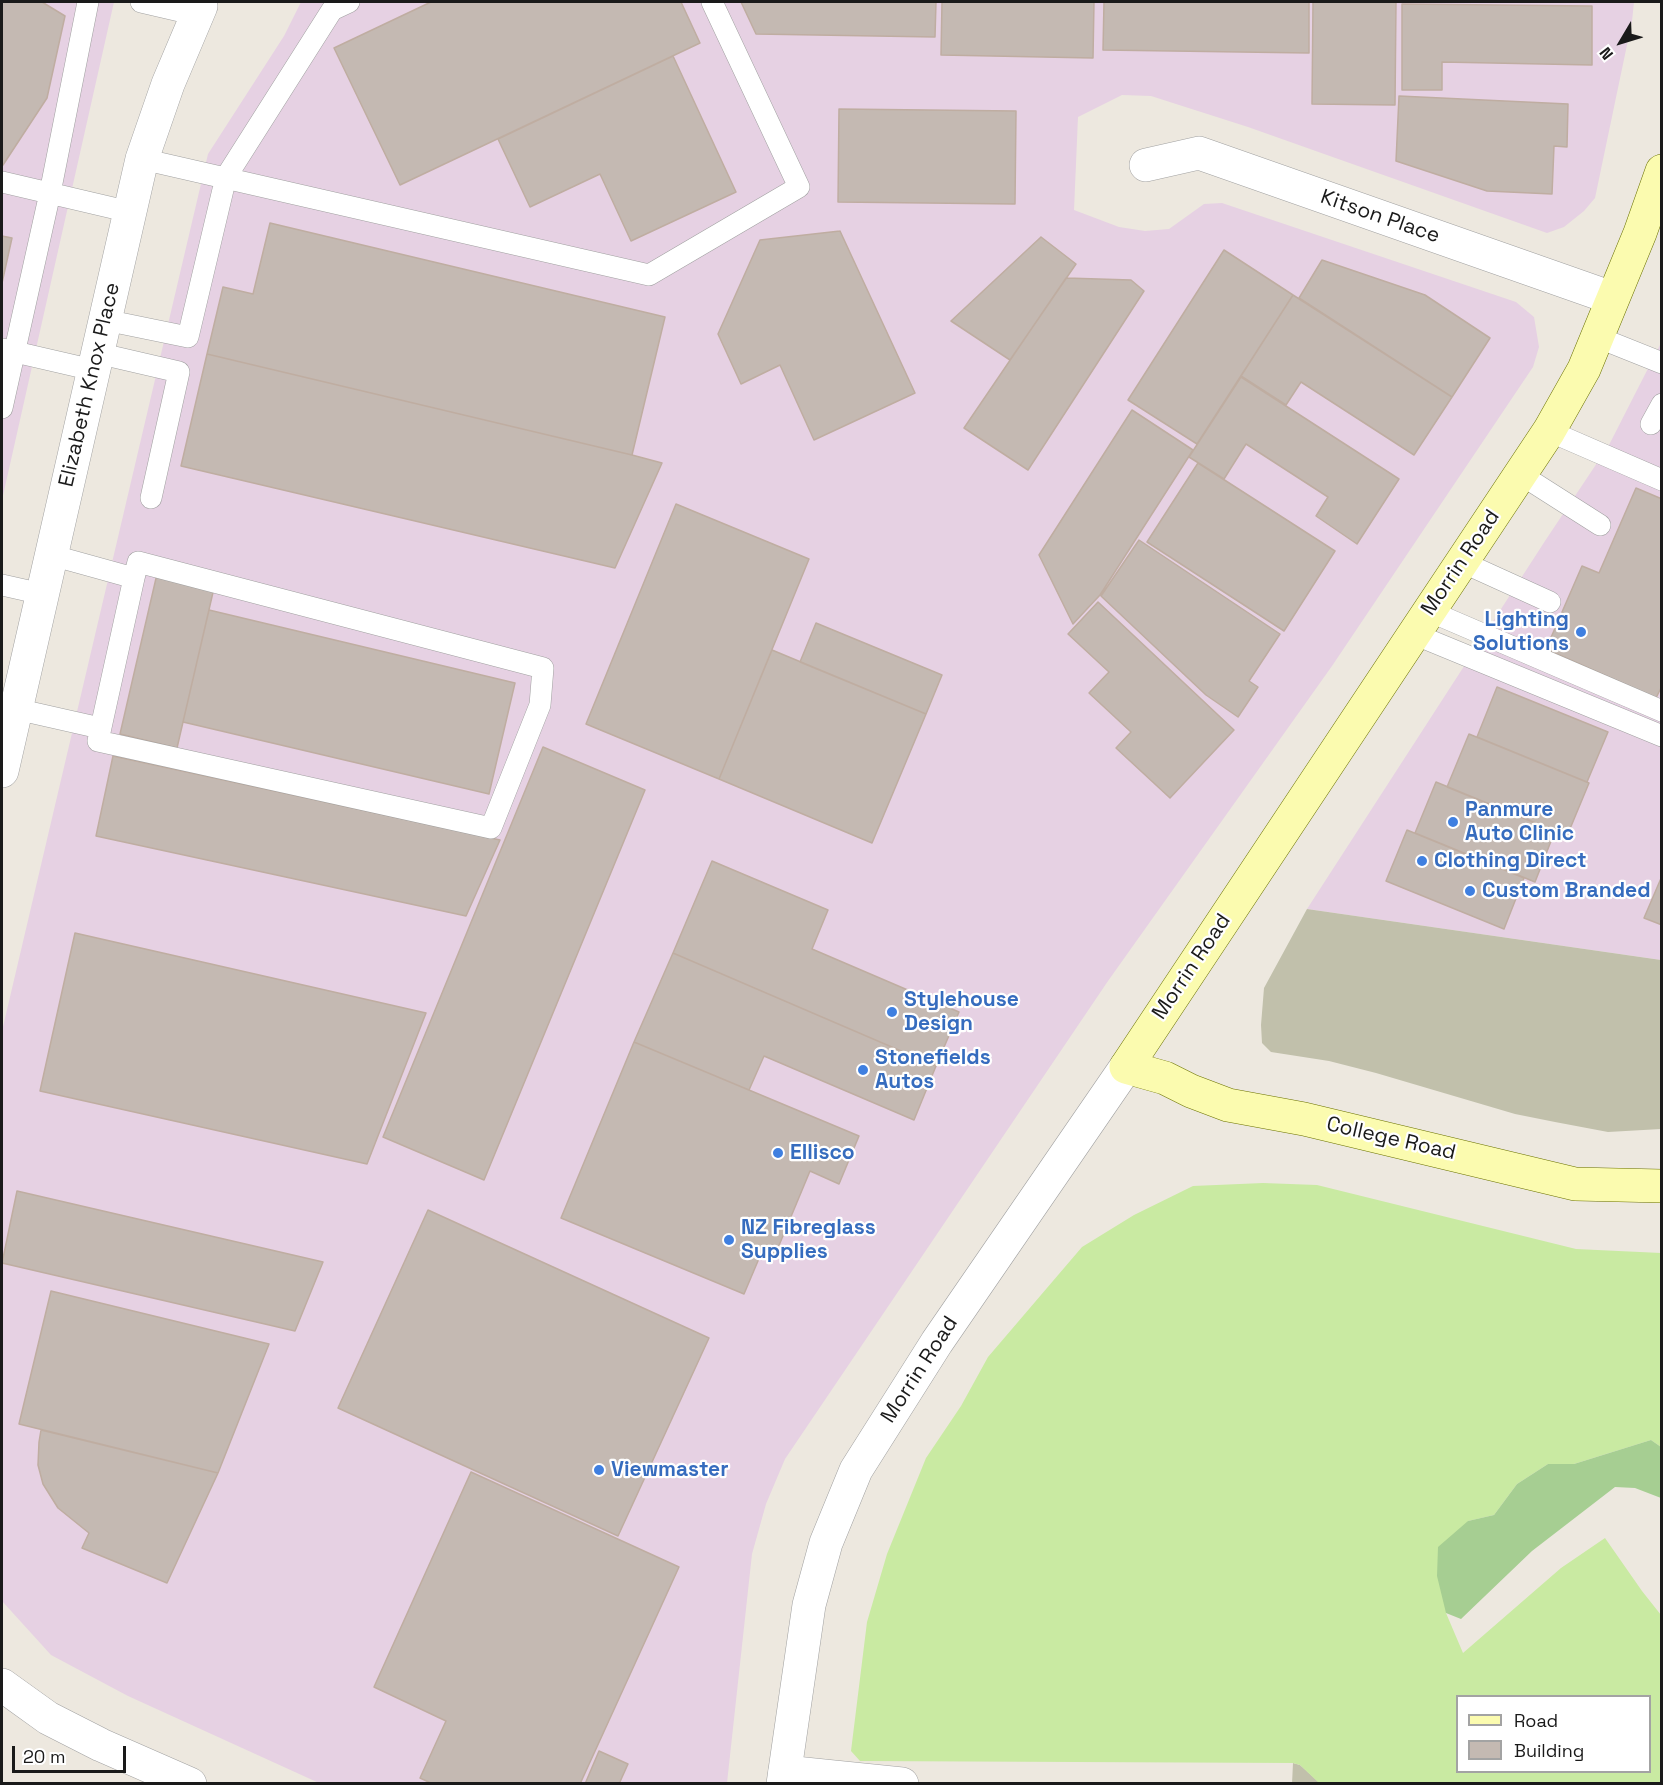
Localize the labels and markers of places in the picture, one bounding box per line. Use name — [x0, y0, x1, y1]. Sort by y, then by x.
place label: Lighting Solutions — [1473, 607, 1569, 657]
marker: Lighting Solutions — [1574, 625, 1588, 639]
place label: Panmure Auto Clinic — [1465, 797, 1574, 847]
marker: Panmure Auto Clinic — [1446, 815, 1460, 829]
place label: Clothing Direct — [1434, 848, 1587, 874]
marker: Clothing Direct — [1415, 854, 1429, 868]
place label: Custom Branded — [1482, 878, 1651, 904]
marker: Custom Branded — [1463, 884, 1477, 898]
place label: Stylehouse Design — [904, 987, 1019, 1037]
marker: Stylehouse Design — [885, 1005, 899, 1019]
place label: Stonefields Autos — [875, 1045, 991, 1095]
marker: Stonefields Autos — [856, 1063, 870, 1077]
place label: Ellisco — [790, 1140, 855, 1166]
marker: Ellisco — [771, 1146, 785, 1160]
place label: NZ Fibreglass Supplies — [741, 1215, 876, 1265]
marker: NZ Fibreglass Supplies — [722, 1233, 736, 1247]
place label: Viewmaster — [611, 1457, 729, 1483]
marker: Viewmaster — [592, 1463, 606, 1477]

